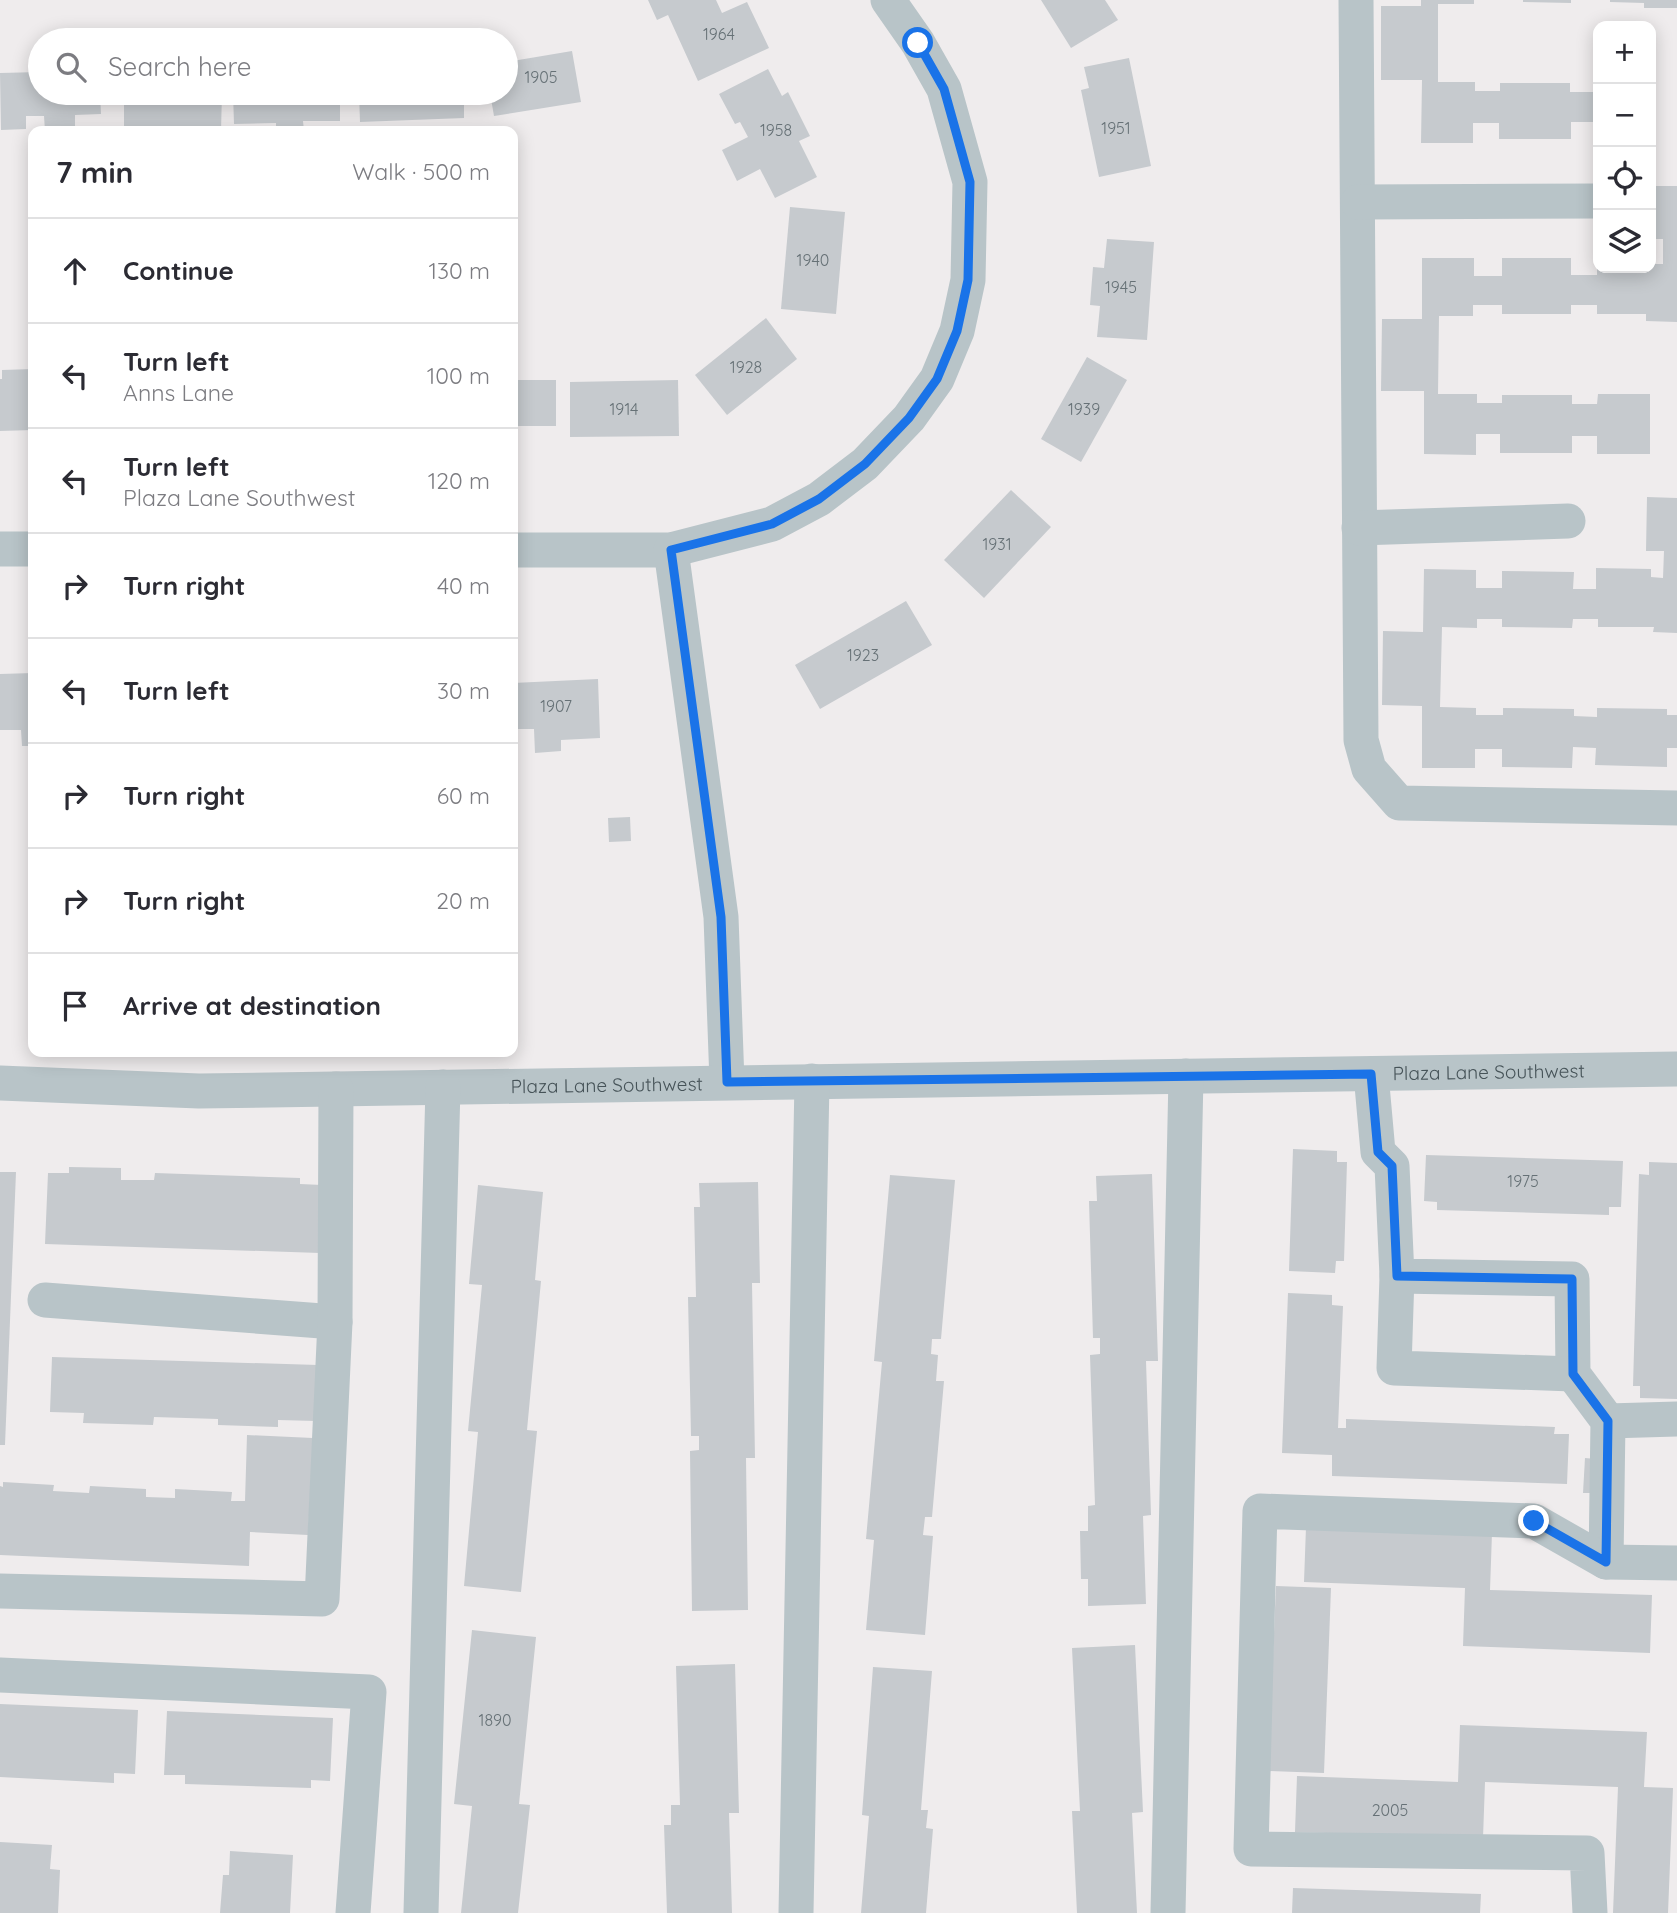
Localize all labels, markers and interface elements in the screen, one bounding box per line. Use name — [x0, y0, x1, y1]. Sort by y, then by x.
map controls — [1593, 21, 1656, 273]
button: + — [1593, 21, 1656, 84]
house number: 1964 — [703, 24, 735, 44]
route start — [902, 27, 933, 58]
search box — [28, 28, 518, 105]
icon: search — [52, 48, 90, 86]
text: Search here — [108, 50, 252, 83]
house number: 1905 — [524, 67, 558, 87]
button: − — [1593, 84, 1656, 147]
house number: 1951 — [1101, 118, 1131, 138]
house number: 1958 — [760, 120, 792, 140]
button: locate — [1593, 147, 1656, 210]
text: 7 min — [56, 153, 134, 191]
text: Walk · 500 m — [352, 157, 490, 186]
button: layers — [1593, 210, 1656, 273]
house number: 1940 — [797, 250, 829, 270]
icon: ahead — [56, 252, 94, 290]
text: Continue — [123, 254, 234, 287]
text: 130 m — [428, 256, 490, 285]
house number: 1945 — [1105, 277, 1137, 297]
text: Turn left — [123, 345, 230, 378]
icon: left — [56, 357, 94, 395]
house number: 1928 — [730, 357, 762, 377]
text: 100 m — [427, 361, 490, 390]
text: Anns Lane — [123, 378, 234, 407]
house number: 1914 — [609, 399, 639, 419]
house number: 1939 — [1068, 399, 1100, 419]
text: Turn left — [123, 450, 230, 483]
icon: left — [56, 462, 94, 500]
text: 120 m — [428, 466, 490, 495]
text: Plaza Lane Southwest — [123, 483, 356, 512]
house number: 1931 — [982, 534, 1012, 554]
icon: right — [56, 567, 94, 605]
text: Turn right — [123, 569, 245, 602]
text: 40 m — [437, 571, 490, 600]
house number: 1923 — [847, 645, 879, 665]
icon: left — [56, 672, 94, 710]
text: Turn left — [123, 674, 230, 707]
text: 30 m — [437, 676, 490, 705]
house number: 1907 — [540, 696, 572, 716]
icon: right — [56, 777, 94, 815]
text: Turn right — [123, 779, 245, 812]
text: 60 m — [437, 781, 490, 810]
icon: right — [56, 882, 94, 920]
text: Turn right — [123, 884, 245, 917]
text: 20 m — [436, 886, 490, 915]
icon: arrive — [56, 987, 94, 1025]
text: Arrive at destination — [123, 989, 381, 1022]
street label: Plaza Lane Southwest — [1392, 1058, 1585, 1085]
street label: Plaza Lane Southwest — [511, 1072, 703, 1098]
house number: 1975 — [1507, 1171, 1539, 1191]
route end — [1518, 1505, 1549, 1536]
house number: 1890 — [478, 1710, 512, 1730]
house number: 2005 — [1372, 1800, 1408, 1820]

